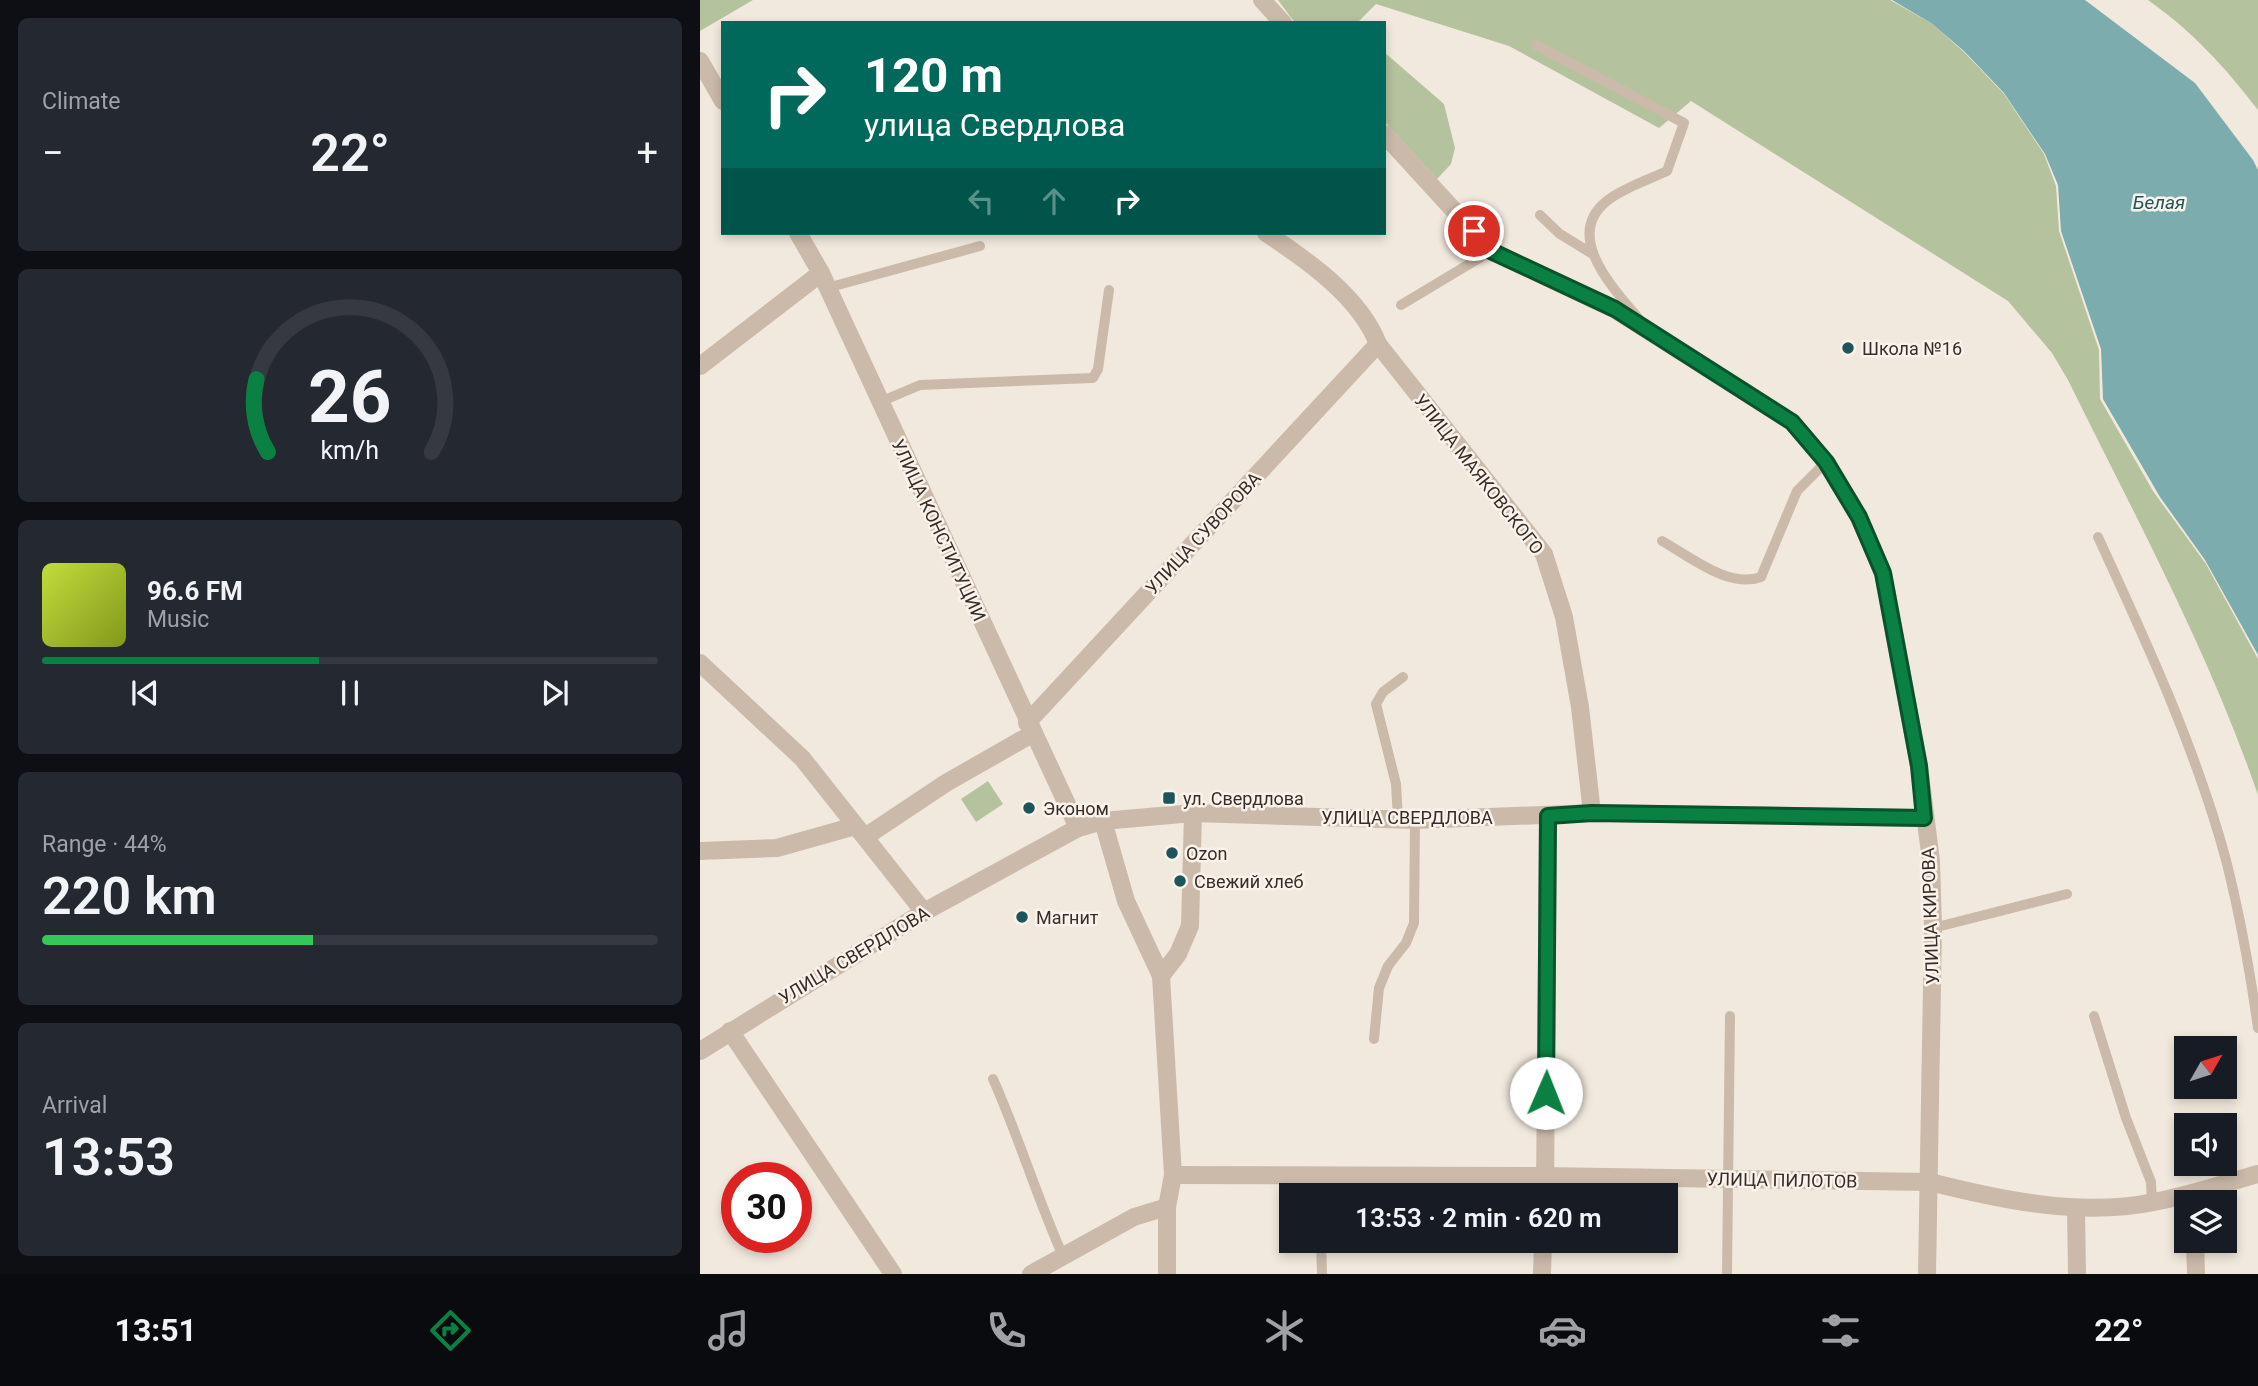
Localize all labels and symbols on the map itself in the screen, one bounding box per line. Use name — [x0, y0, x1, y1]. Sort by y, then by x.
water label: Белая — [2133, 191, 2185, 214]
pin — [1444, 201, 1504, 261]
place label: Школа №16 — [1862, 338, 1962, 359]
marker: Школа №16 — [1840, 340, 1856, 356]
street label: УЛИЦА МАЯКОВСКОГО — [1410, 390, 1548, 558]
street label: УЛИЦА КОНСТИТУЦИИ — [888, 436, 990, 624]
street label: УЛИЦА СУВОРОВА — [1141, 467, 1265, 598]
place label: ул. Свердлова — [1183, 788, 1304, 809]
marker: ул. Свердлова — [1161, 790, 1177, 806]
place label: Эконом — [1043, 798, 1109, 819]
marker: Эконом — [1021, 800, 1037, 816]
street label: УЛИЦА СВЕРДЛОВА — [1321, 807, 1493, 828]
place label: Ozon — [1186, 843, 1227, 864]
marker: Ozon — [1164, 845, 1180, 861]
street label: УЛИЦА КИРОВА — [1917, 847, 1943, 985]
place label: Свежий хлеб — [1194, 871, 1303, 892]
marker: Свежий хлеб — [1172, 873, 1188, 889]
street label: УЛИЦА СВЕРДЛОВА — [775, 902, 933, 1008]
place label: Магнит — [1036, 907, 1099, 928]
marker: Магнит — [1014, 909, 1030, 925]
north arrow — [2174, 1036, 2236, 1099]
position arrow — [1509, 1056, 1583, 1130]
speed limit sign: 30 — [721, 1162, 812, 1253]
street label: УЛИЦА ПИЛОТОВ — [1706, 1168, 1858, 1192]

